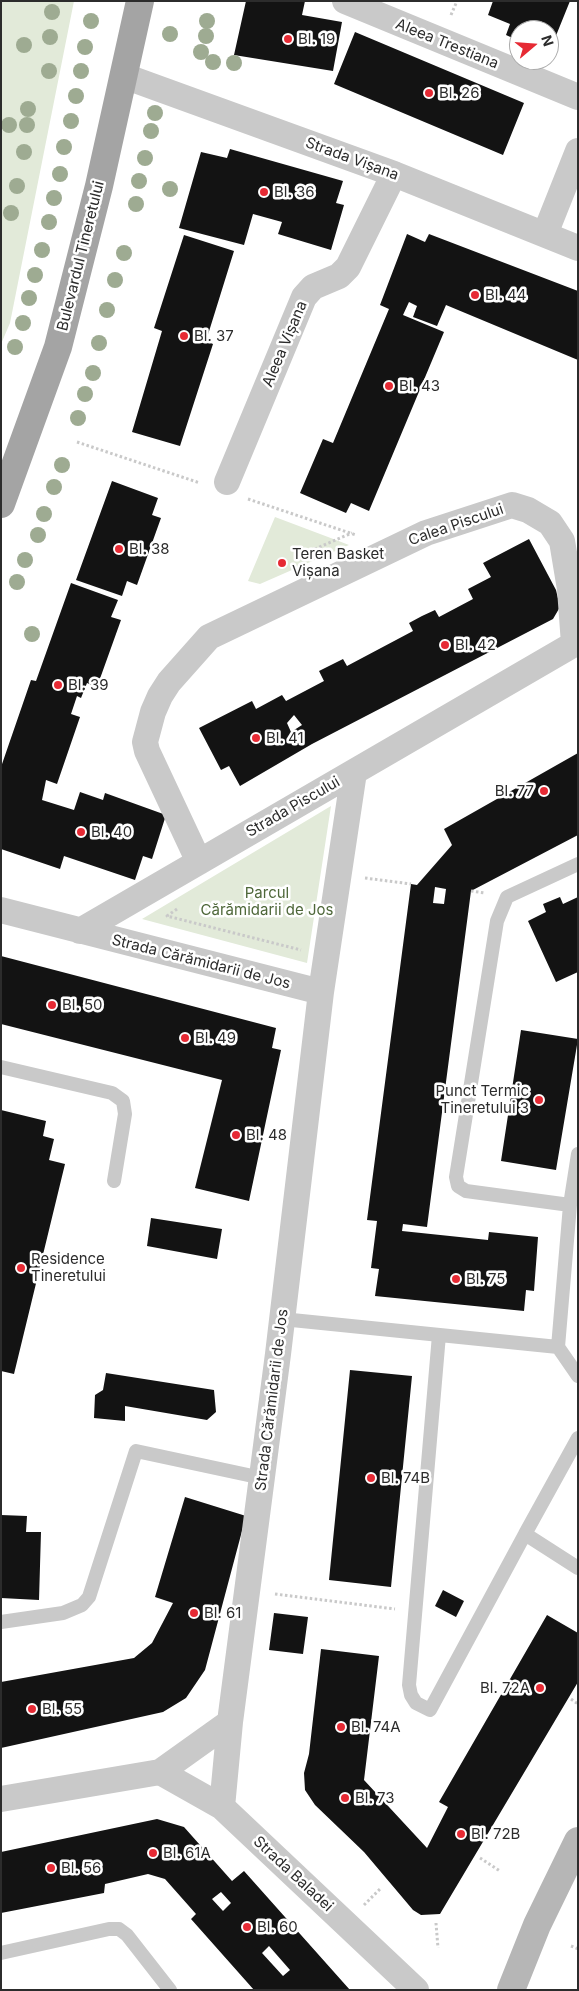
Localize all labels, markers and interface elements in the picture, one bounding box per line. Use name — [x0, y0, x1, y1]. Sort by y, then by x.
street label: Aleea Trestiana — [393, 15, 501, 73]
north arrow — [509, 20, 559, 70]
place label: Bl. 19 — [298, 30, 335, 48]
marker: Bl. 19 — [282, 33, 294, 45]
text: N — [538, 33, 558, 48]
place label: Bl. 26 — [439, 84, 479, 102]
marker: Bl. 26 — [423, 87, 435, 99]
street label: Strada Vișana — [303, 134, 401, 184]
street label: Bulevardul Tineretului — [54, 179, 108, 333]
place label: Bl. 36 — [274, 183, 315, 201]
marker: Bl. 36 — [258, 186, 270, 198]
place label: Bl. 44 — [485, 286, 526, 304]
marker: Bl. 44 — [469, 289, 481, 301]
street label: Aleea Vișana — [259, 298, 311, 390]
place label: Bl. 37 — [194, 327, 234, 345]
marker: Bl. 37 — [178, 330, 190, 342]
place label: Bl. 43 — [399, 377, 440, 395]
marker: Bl. 43 — [383, 380, 395, 392]
street label: Calea Piscului — [406, 500, 506, 550]
place label: Bl. 38 — [129, 540, 170, 558]
marker: Bl. 38 — [113, 543, 125, 555]
place label: Teren Basket Vișana — [292, 545, 384, 580]
marker: Teren Basket Vișana — [276, 557, 288, 569]
place label: Bl. 42 — [455, 636, 496, 654]
marker: Bl. 42 — [439, 639, 451, 651]
place label: Bl. 39 — [68, 676, 109, 694]
marker: Bl. 39 — [52, 679, 64, 691]
place label: Bl. 41 — [266, 729, 303, 747]
marker: Bl. 41 — [250, 732, 262, 744]
street label: Strada Piscului — [243, 773, 343, 841]
place label: Bl. 77 — [495, 782, 534, 800]
marker: Bl. 77 — [538, 785, 550, 797]
place label: Bl. 40 — [91, 823, 132, 841]
marker: Bl. 40 — [75, 826, 87, 838]
park label: Parcul Cărămidarii de Jos — [201, 884, 333, 919]
street label: Strada Cărămidarii de Jos — [110, 931, 292, 993]
place label: Bl. 50 — [62, 996, 103, 1014]
marker: Bl. 50 — [46, 999, 58, 1011]
place label: Bl. 49 — [195, 1029, 236, 1047]
marker: Bl. 49 — [179, 1032, 191, 1044]
place label: Punct Termic Tineretului 3 — [436, 1082, 529, 1117]
marker: Punct Termic Tineretului 3 — [533, 1094, 545, 1106]
place label: Bl. 48 — [246, 1126, 287, 1144]
marker: Bl. 48 — [230, 1129, 242, 1141]
place label: Residence Tineretului — [31, 1250, 106, 1285]
marker: Residence Tineretului — [15, 1262, 27, 1274]
place label: Bl. 75 — [466, 1270, 505, 1288]
marker: Bl. 75 — [450, 1273, 462, 1285]
street label: Strada Cărămidarii de Jos — [252, 1308, 292, 1492]
place label: Bl. 74B — [381, 1469, 430, 1487]
marker: Bl. 74B — [365, 1472, 377, 1484]
place label: Bl. 61 — [204, 1604, 241, 1622]
marker: Bl. 61 — [188, 1607, 200, 1619]
place label: Bl. 72A — [480, 1679, 530, 1697]
marker: Bl. 72A — [534, 1682, 546, 1694]
place label: Bl. 55 — [42, 1700, 82, 1718]
marker: Bl. 55 — [26, 1703, 38, 1715]
place label: Bl. 74A — [351, 1718, 401, 1736]
marker: Bl. 74A — [335, 1721, 347, 1733]
place label: Bl. 73 — [355, 1789, 394, 1807]
marker: Bl. 73 — [339, 1792, 351, 1804]
place label: Bl. 72B — [471, 1825, 520, 1843]
marker: Bl. 72B — [455, 1828, 467, 1840]
street label: Strada Baladei — [249, 1833, 337, 1915]
place label: Bl. 61A — [163, 1844, 211, 1862]
marker: Bl. 61A — [147, 1847, 159, 1859]
place label: Bl. 56 — [61, 1859, 101, 1877]
marker: Bl. 56 — [45, 1862, 57, 1874]
place label: Bl. 60 — [257, 1918, 298, 1936]
marker: Bl. 60 — [241, 1921, 253, 1933]

